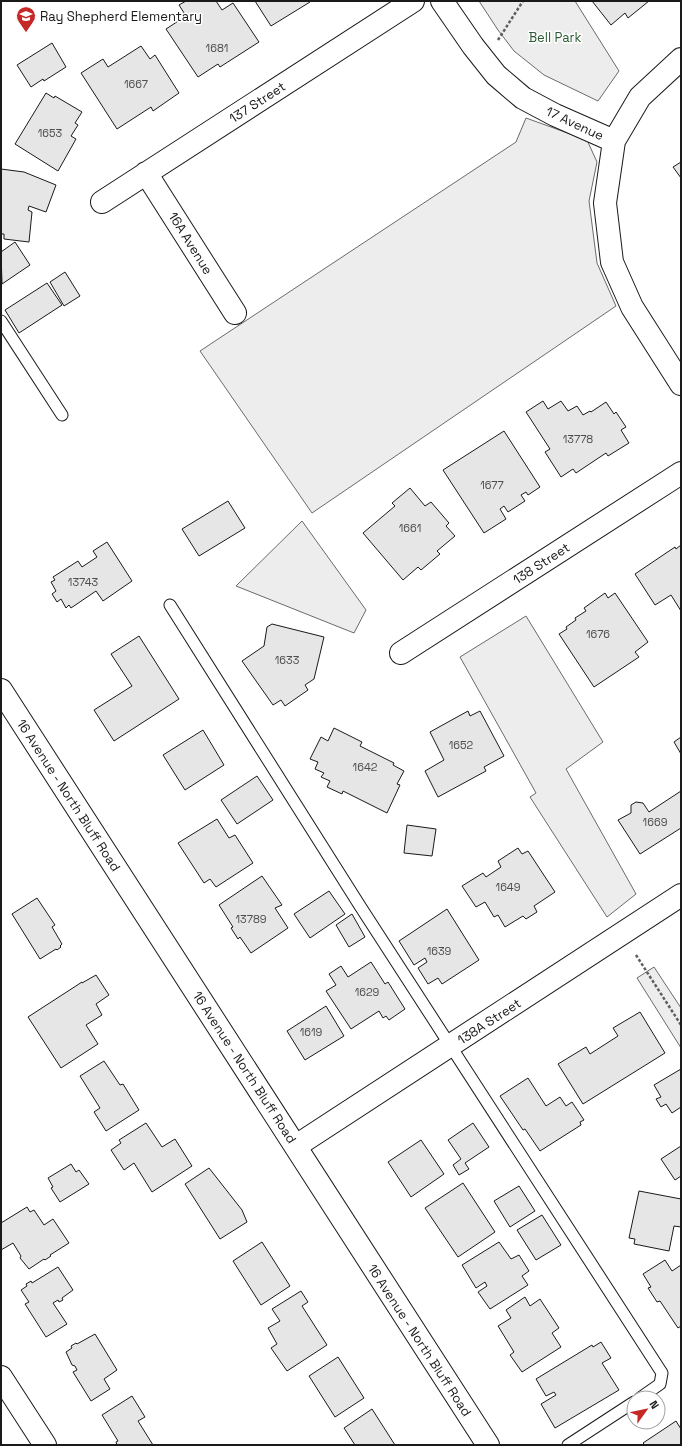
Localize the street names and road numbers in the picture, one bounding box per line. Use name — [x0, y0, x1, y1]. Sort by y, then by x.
street label: 137 Street — [226, 78, 289, 127]
street label: 17 Avenue — [543, 103, 606, 144]
street label: 16A Avenue — [165, 209, 216, 278]
street label: 138 Street — [510, 539, 573, 588]
street label: 16 Avenue - North Bluff Road — [13, 716, 124, 875]
street label: 16 Avenue - North Bluff Road — [189, 988, 300, 1147]
street label: 138A Street — [454, 995, 524, 1048]
street label: 16 Avenue - North Bluff Road — [364, 1261, 475, 1420]

